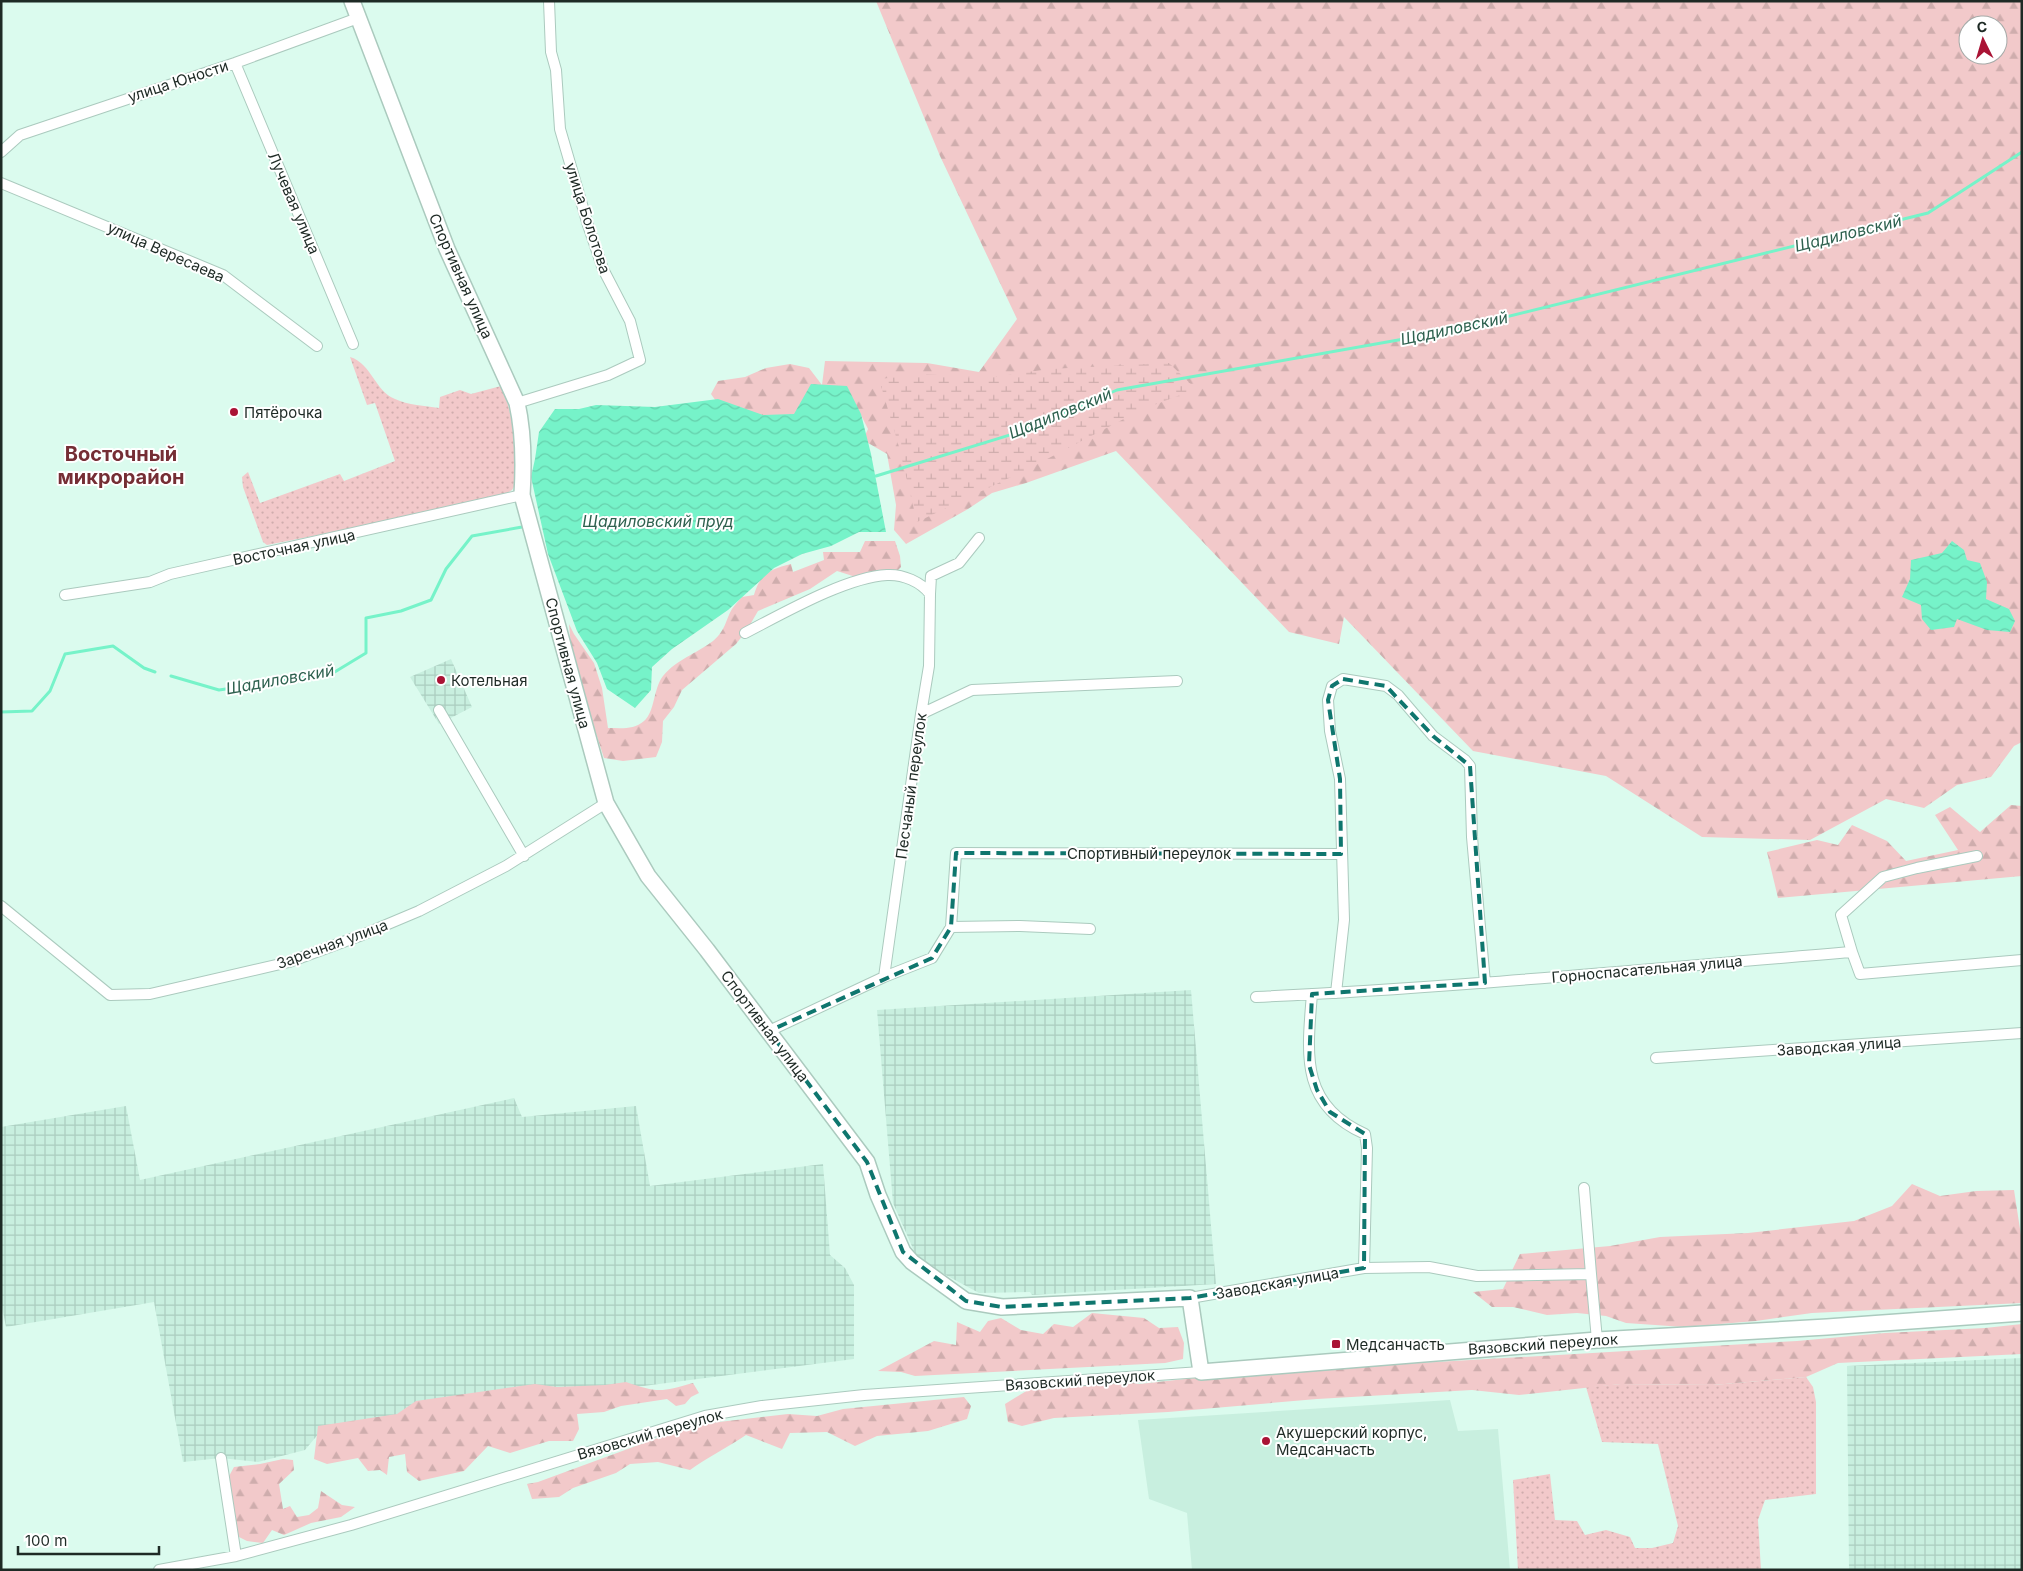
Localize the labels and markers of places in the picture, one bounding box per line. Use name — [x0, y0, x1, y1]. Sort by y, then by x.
place label: Пятёрочка — [244, 403, 323, 422]
marker: Пятёрочка — [228, 406, 240, 418]
place label: Котельная — [451, 671, 528, 690]
marker: Котельная — [435, 674, 447, 686]
place label: Медсанчасть — [1346, 1335, 1445, 1354]
marker: Медсанчасть — [1330, 1338, 1342, 1350]
place label: Акушерский корпус, Медсанчасть — [1276, 1423, 1427, 1459]
marker: Акушерский корпус, Медсанчасть — [1260, 1435, 1272, 1447]

